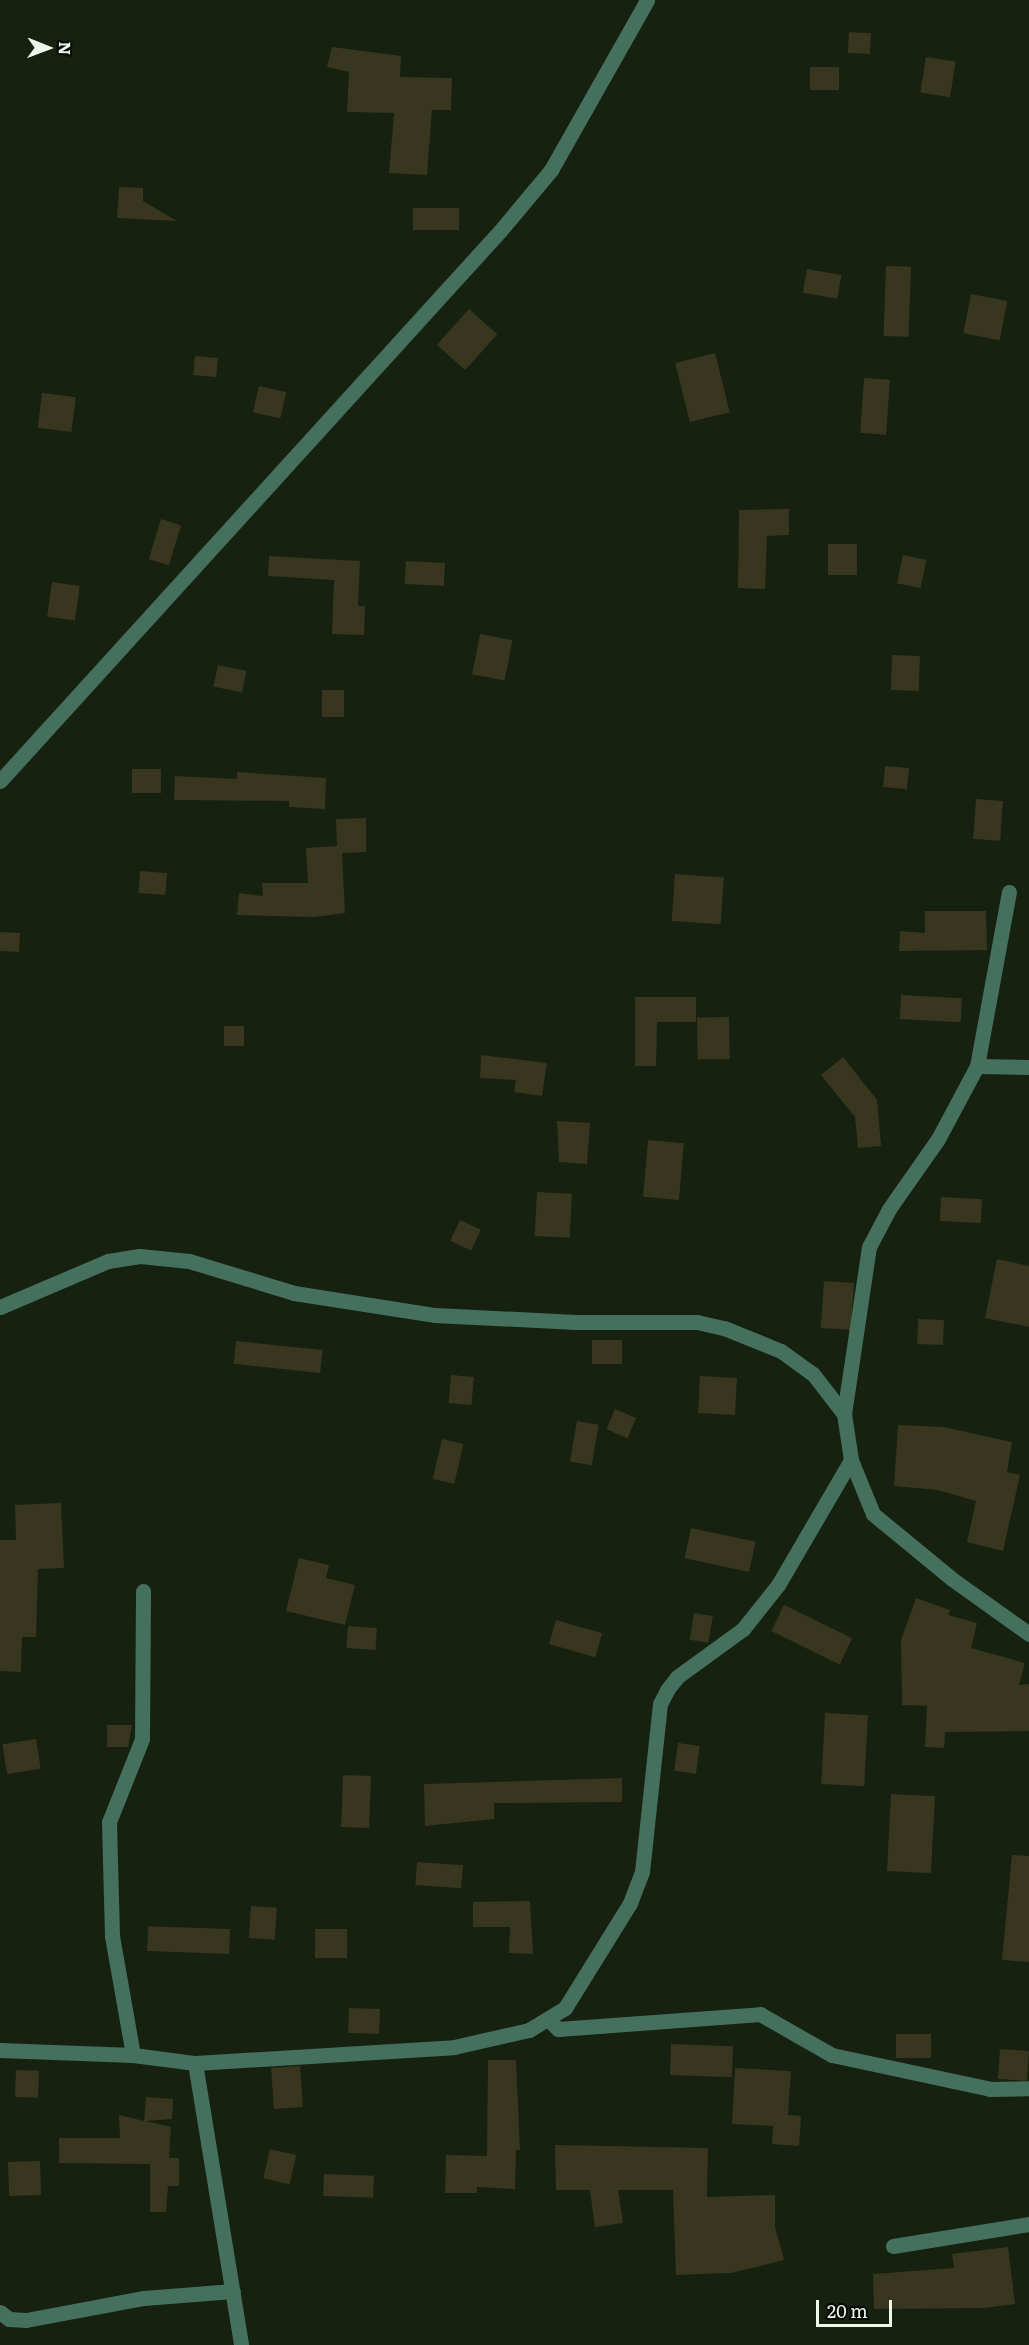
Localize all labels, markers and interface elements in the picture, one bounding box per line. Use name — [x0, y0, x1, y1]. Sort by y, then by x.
north arrow — [18, 18, 78, 78]
text: N — [54, 41, 78, 55]
scale bar — [819, 2288, 896, 2326]
text: 20 m — [827, 2297, 868, 2324]

